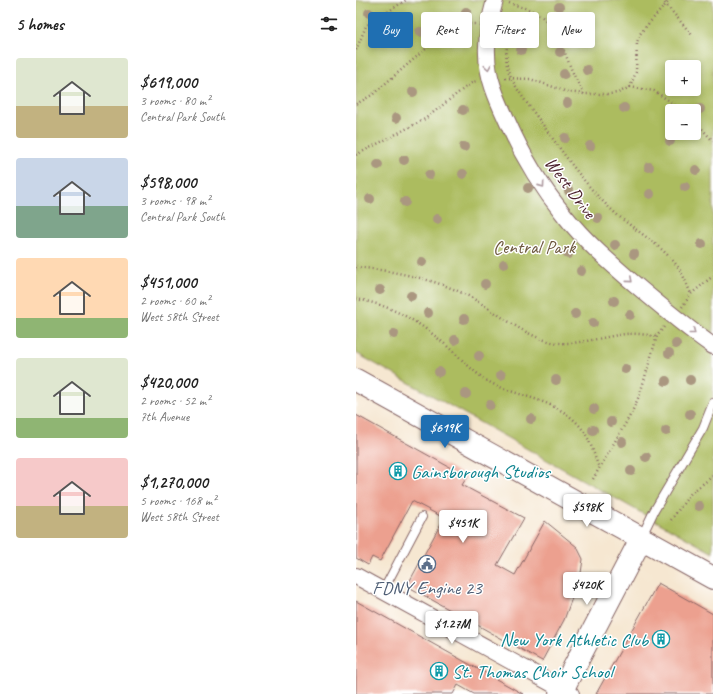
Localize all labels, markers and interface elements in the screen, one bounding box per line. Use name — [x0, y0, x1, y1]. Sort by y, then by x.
chip: Buy — [368, 12, 413, 48]
chip: Rent — [421, 12, 472, 48]
chip: Filters — [480, 12, 539, 48]
chip: New — [547, 12, 595, 48]
icon: filters — [318, 13, 340, 35]
text: 5 homes — [16, 14, 64, 35]
map controls — [665, 60, 701, 140]
button: + — [665, 60, 701, 96]
one-way arrow — [483, 64, 492, 70]
text: $619,000 — [140, 72, 197, 93]
icon: home — [48, 74, 96, 122]
text: 3 rooms · 80 m² — [140, 93, 210, 109]
button: − — [665, 104, 701, 140]
text: Central Park South — [140, 109, 225, 125]
street label: West Drive — [539, 152, 602, 225]
text: $598,000 — [140, 172, 196, 193]
icon: home — [48, 174, 96, 222]
one-way arrow — [537, 181, 545, 188]
text: 3 rooms · 98 m² — [140, 193, 210, 209]
text: Central Park South — [140, 209, 225, 225]
park label: Central Park — [493, 235, 577, 259]
text: $451,000 — [140, 272, 197, 293]
icon: home — [48, 274, 96, 322]
one-way arrow — [625, 275, 633, 282]
text: 2 rooms · 60 m² — [140, 293, 210, 309]
text: West 58th Street — [140, 309, 219, 325]
one-way arrow — [689, 327, 696, 334]
text: $420,000 — [140, 372, 197, 393]
icon: home — [48, 374, 96, 422]
text: 2 rooms · 52 m² — [140, 393, 210, 409]
text: 7th Avenue — [140, 409, 189, 425]
pin: $619K — [417, 415, 473, 449]
text: $619K — [430, 420, 460, 436]
place label: Gainsborough Studios — [411, 460, 551, 484]
building icon: Gainsborough Studios — [388, 461, 408, 481]
text: $1,270,000 — [140, 472, 208, 493]
icon: home — [48, 474, 96, 522]
text: 5 rooms · 168 m² — [140, 493, 216, 509]
pin: $598K — [559, 494, 615, 528]
text: $598K — [572, 499, 602, 515]
text: West 58th Street — [140, 509, 219, 525]
pin: $451K — [435, 510, 491, 544]
text: $451K — [448, 515, 478, 531]
public building icon: FDNY Engine 23 — [417, 554, 437, 574]
pin: $420K — [559, 572, 615, 606]
place label: FDNY Engine 23 — [372, 576, 483, 600]
text: $420K — [572, 577, 602, 593]
pin: $1.27M — [419, 611, 485, 645]
text: $1.27M — [434, 616, 470, 632]
place label: New York Athletic Club — [500, 628, 650, 652]
building icon: New York Athletic Club — [651, 629, 671, 649]
place label: St. Thomas Choir School — [452, 660, 616, 684]
building icon: St. Thomas Choir School — [429, 661, 449, 681]

